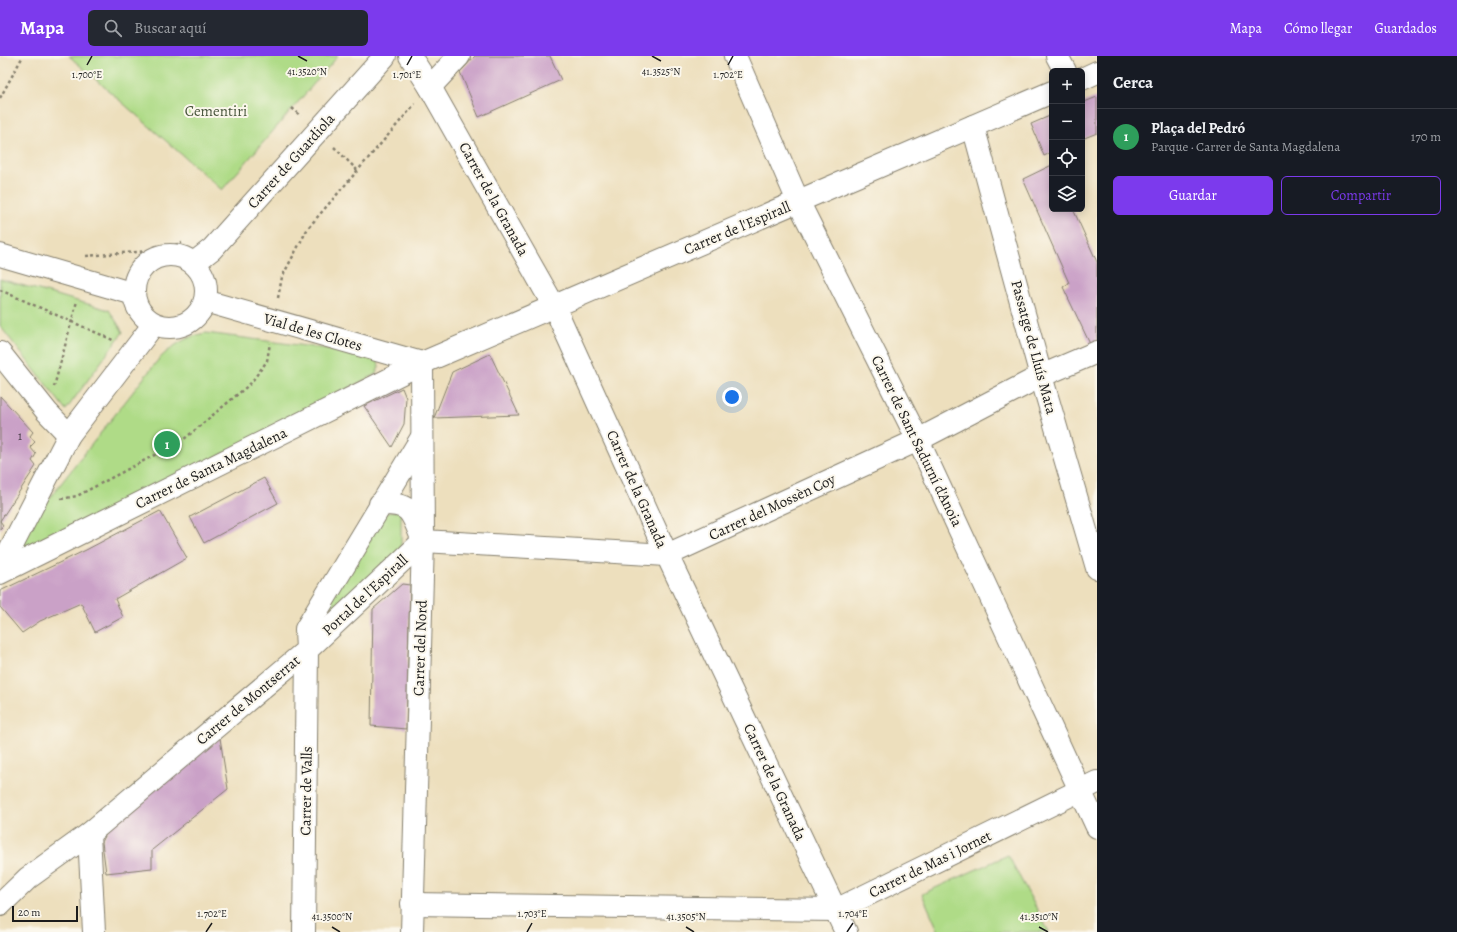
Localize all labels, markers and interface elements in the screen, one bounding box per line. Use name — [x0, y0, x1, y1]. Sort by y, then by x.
search box — [88, 10, 368, 46]
text: Mapa — [20, 15, 64, 41]
icon: search — [102, 17, 124, 39]
text: Buscar aquí — [134, 18, 206, 38]
text: Mapa — [1230, 19, 1262, 38]
text: Cómo llegar — [1284, 19, 1352, 38]
text: Guardados — [1374, 19, 1437, 38]
text: 41.3520°N — [287, 65, 327, 78]
text: 41.3525°N — [642, 65, 680, 78]
text: 1.700°E — [72, 68, 102, 81]
text: 1.701°E — [393, 68, 421, 81]
text: 1.702°E — [713, 68, 743, 81]
map controls — [1049, 68, 1085, 212]
button: + — [1049, 68, 1085, 104]
text: Cerca — [1113, 71, 1153, 94]
park label: Cementiri — [185, 101, 247, 121]
button: − — [1049, 104, 1085, 140]
street label: Carrer de Guardiola — [243, 109, 339, 213]
text: Plaça del Pedró — [1151, 118, 1245, 138]
text: 1 — [1124, 128, 1128, 145]
text: 170 m — [1411, 128, 1441, 145]
text: Parque · Carrer de Santa Magdalena — [1151, 138, 1340, 155]
street label: Carrer de la Granada — [454, 139, 534, 259]
button: locate — [1049, 140, 1085, 176]
button: layers — [1049, 176, 1085, 212]
button: Guardar — [1113, 176, 1273, 215]
button: Compartir — [1281, 176, 1441, 215]
street label: Carrer de l'Espirall — [681, 196, 794, 260]
street label: Passatge de Lluís Mata — [1006, 278, 1062, 416]
street label: Vial de les Clotes — [260, 308, 365, 356]
street label: Carrer de Sant Sadurní d'Anoia — [867, 352, 967, 530]
your location — [722, 387, 742, 407]
street label: Carrer de Santa Magdalena — [132, 423, 290, 513]
house number: 1 — [18, 427, 23, 444]
street label: Carrer de la Granada — [602, 427, 672, 551]
pin: 1 — [154, 429, 180, 459]
street label: Carrer del Mossèn Coy — [706, 469, 839, 545]
street label: Portal de l'Espirall — [318, 550, 412, 640]
street label: Carrer del Nord — [408, 599, 432, 696]
street label: Carrer de Montserrat — [192, 651, 304, 749]
street label: Carrer de la Granada — [739, 720, 811, 844]
street label: Carrer de Valls — [295, 746, 317, 836]
street label: Carrer de Mas i Jornet — [865, 826, 995, 902]
scale bar — [12, 904, 78, 923]
text: 20 m — [18, 905, 40, 920]
text: 1.702°E — [197, 907, 227, 920]
text: 1.703°E — [517, 907, 547, 920]
text: 1.704°E — [838, 907, 868, 920]
text: 41.3500°N — [312, 910, 352, 923]
text: 41.3505°N — [666, 910, 706, 923]
text: 41.3510°N — [1020, 910, 1058, 923]

